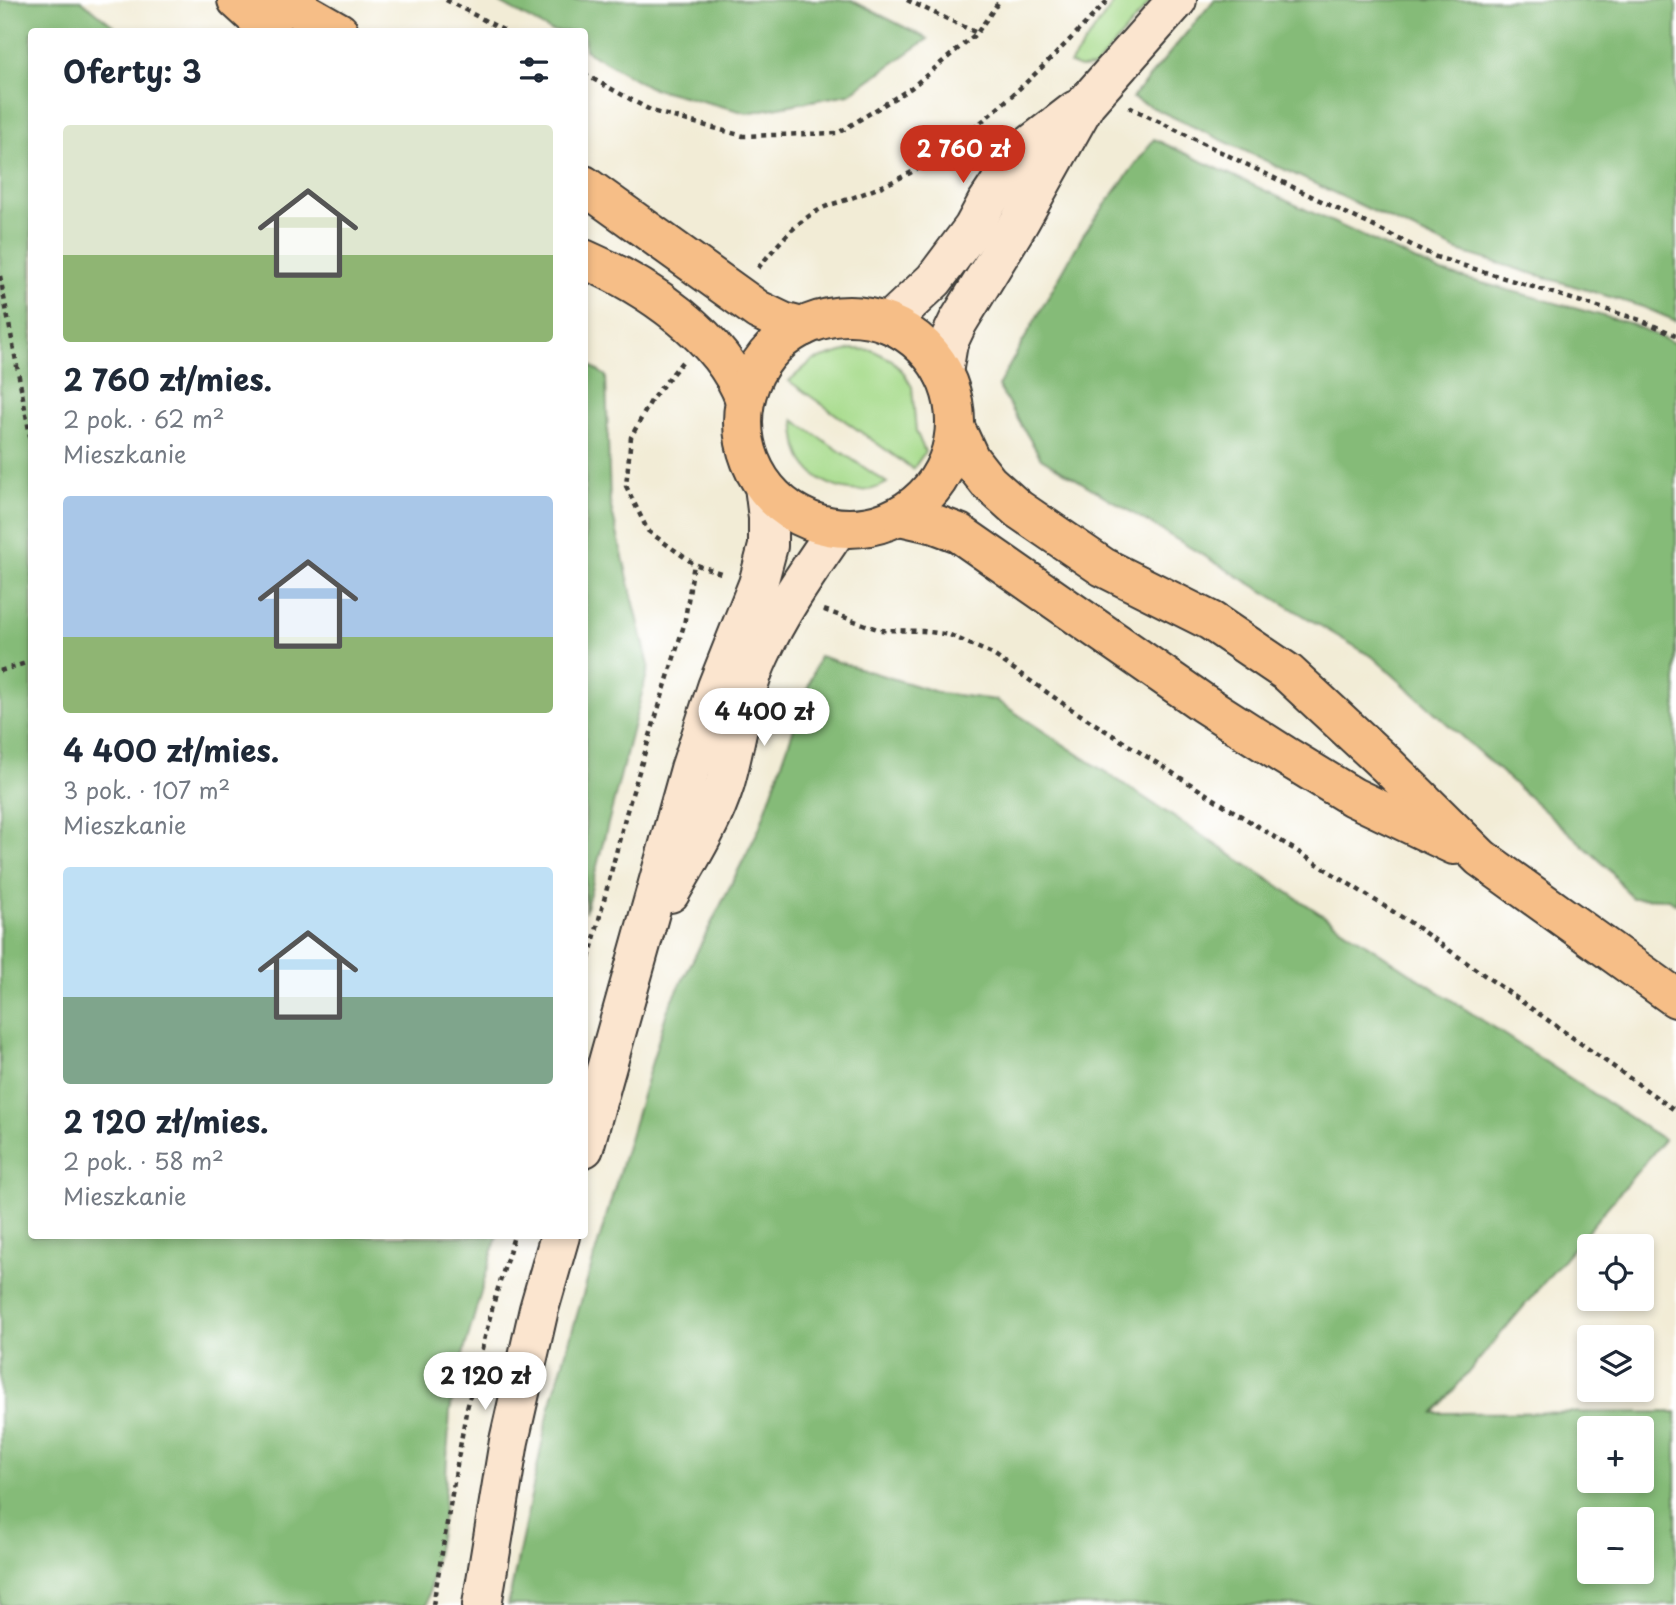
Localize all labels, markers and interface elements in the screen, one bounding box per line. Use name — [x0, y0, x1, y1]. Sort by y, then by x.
text: Oferty: 3 — [63, 48, 202, 93]
icon: filters — [515, 51, 553, 89]
pin: 2 760 zł — [891, 125, 1035, 185]
text: 2 760 zł — [916, 130, 1010, 165]
icon: home — [245, 170, 371, 296]
text: 2 760 zł/mies. — [63, 356, 272, 401]
text: 2 pok. · 62 m² — [63, 401, 225, 436]
text: Mieszkanie — [63, 436, 187, 471]
icon: home — [245, 541, 371, 667]
pin: 4 400 zł — [692, 688, 836, 748]
text: 4 400 zł — [715, 693, 813, 728]
text: 4 400 zł/mies. — [63, 727, 279, 772]
text: 3 pok. · 107 m² — [63, 772, 230, 807]
text: Mieszkanie — [63, 807, 187, 842]
icon: home — [245, 912, 371, 1038]
text: 2 120 zł/mies. — [63, 1098, 269, 1143]
text: 2 pok. · 58 m² — [63, 1143, 224, 1178]
text: Mieszkanie — [63, 1178, 187, 1213]
map controls — [1577, 1234, 1654, 1584]
button: locate — [1577, 1234, 1654, 1311]
button: layers — [1577, 1325, 1654, 1402]
pin: 2 120 zł — [413, 1352, 557, 1412]
text: 2 120 zł — [440, 1357, 530, 1392]
button: + — [1577, 1416, 1654, 1493]
button: − — [1577, 1507, 1654, 1584]

